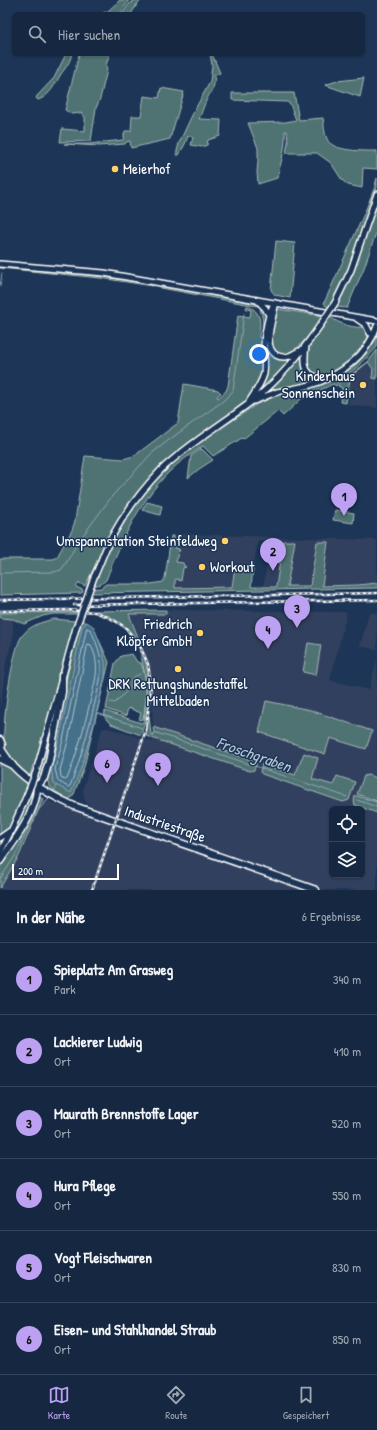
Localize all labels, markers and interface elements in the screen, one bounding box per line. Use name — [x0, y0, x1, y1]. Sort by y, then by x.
search box — [12, 12, 365, 56]
icon: search — [26, 23, 48, 45]
text: Hier suchen — [58, 24, 120, 45]
place label: Meierhof — [123, 158, 171, 179]
marker: Meierhof — [110, 164, 120, 174]
your location — [249, 344, 269, 364]
place label: Kinderhaus Sonnenschein — [282, 365, 355, 403]
marker: Kinderhaus Sonnenschein — [358, 380, 368, 390]
pin: 1 — [331, 483, 357, 516]
place label: Umspannstation Steinfeldweg — [56, 530, 217, 551]
marker: Umspannstation Steinfeldweg — [220, 536, 230, 546]
pin: 2 — [260, 538, 286, 571]
place label: Workout — [210, 556, 255, 577]
marker: Workout — [197, 562, 207, 572]
pin: 3 — [284, 595, 310, 628]
place label: Friedrich Klöpfer GmbH — [117, 613, 192, 651]
pin: 4 — [255, 616, 281, 649]
marker: Friedrich Klöpfer GmbH — [195, 628, 205, 638]
marker: DRK Rettungshundestaffel Mittelbaden — [173, 664, 183, 674]
place label: DRK Rettungshundestaffel Mittelbaden — [108, 673, 248, 711]
water label: Froschgraben — [214, 731, 296, 778]
pin: 6 — [94, 750, 120, 783]
pin: 5 — [145, 753, 171, 786]
street label: Industriestraße — [122, 800, 209, 847]
map controls — [329, 806, 365, 878]
button: locate — [329, 806, 365, 842]
button: layers — [329, 842, 365, 878]
scale bar — [12, 862, 119, 881]
text: 200 m — [18, 864, 43, 878]
text: In der Nähe — [16, 905, 85, 928]
text: 6 Ergebnisse — [302, 907, 361, 925]
text: Spieplatz Am Grasweg — [54, 959, 173, 980]
text: 1 — [27, 970, 31, 988]
text: 340 m — [333, 970, 361, 988]
text: Park — [54, 980, 76, 998]
text: Lackierer Ludwig — [54, 1031, 142, 1052]
text: 2 — [26, 1042, 32, 1060]
text: 410 m — [334, 1042, 361, 1060]
text: Ort — [54, 1052, 71, 1070]
text: Maurath Brennstoffe Lager — [54, 1103, 198, 1124]
text: 3 — [26, 1114, 32, 1132]
text: 520 m — [332, 1114, 361, 1132]
text: Ort — [54, 1124, 71, 1142]
text: Hura Pflege — [54, 1175, 116, 1196]
text: 4 — [27, 1186, 31, 1204]
text: 550 m — [332, 1186, 361, 1204]
text: Ort — [54, 1196, 71, 1214]
text: Vogt Fleischwaren — [54, 1247, 152, 1268]
text: 5 — [26, 1258, 32, 1276]
text: 830 m — [332, 1258, 361, 1276]
text: Ort — [54, 1268, 71, 1286]
text: Eisen- und Stahlhandel Straub — [54, 1319, 216, 1340]
text: 6 — [26, 1330, 32, 1348]
text: 850 m — [332, 1330, 361, 1348]
text: Ort — [54, 1340, 71, 1358]
tab: Karte — [48, 1384, 70, 1422]
tab: Route — [165, 1384, 187, 1422]
tab: Gespeichert — [283, 1384, 329, 1422]

